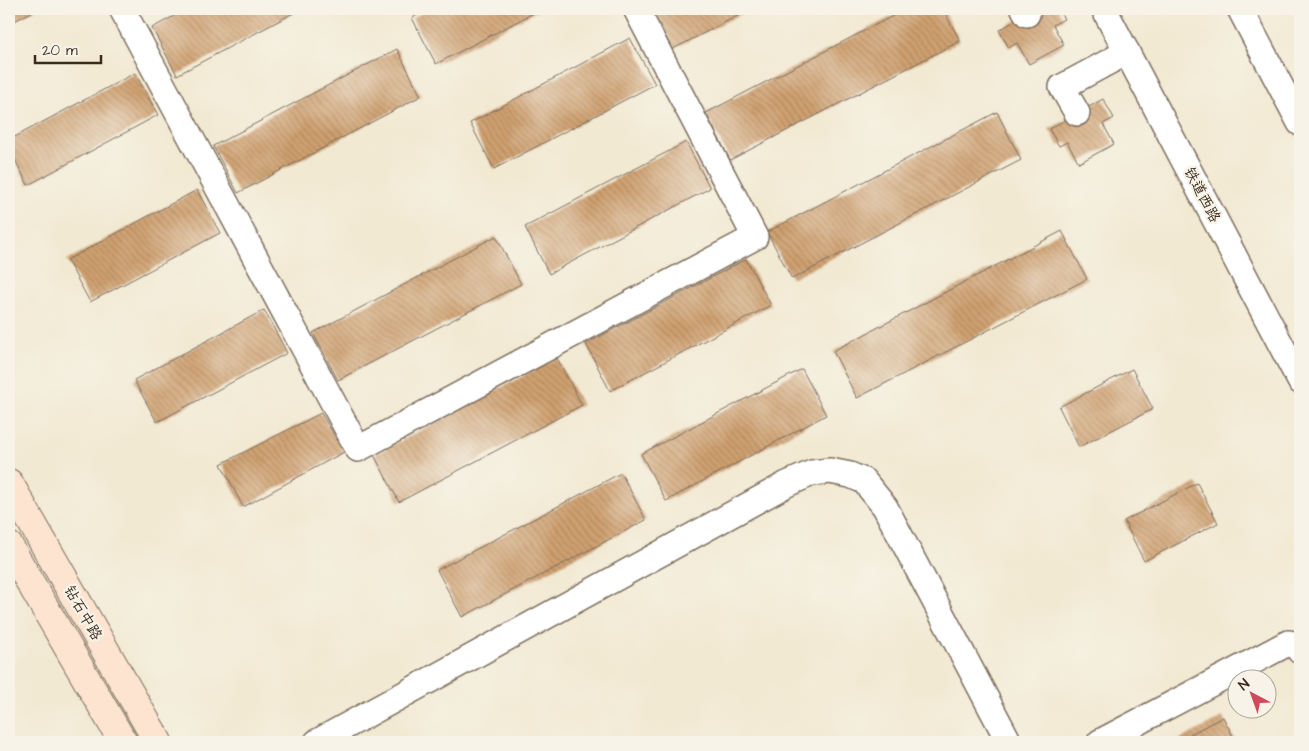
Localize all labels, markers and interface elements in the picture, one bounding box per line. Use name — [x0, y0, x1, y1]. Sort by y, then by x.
scale bar — [35, 32, 101, 64]
text: 20 m — [42, 40, 78, 61]
street label: 铁道西路 — [1179, 164, 1225, 226]
street label: 钻石中路 — [59, 582, 107, 644]
north arrow — [1226, 668, 1276, 718]
text: N — [1234, 674, 1254, 695]

